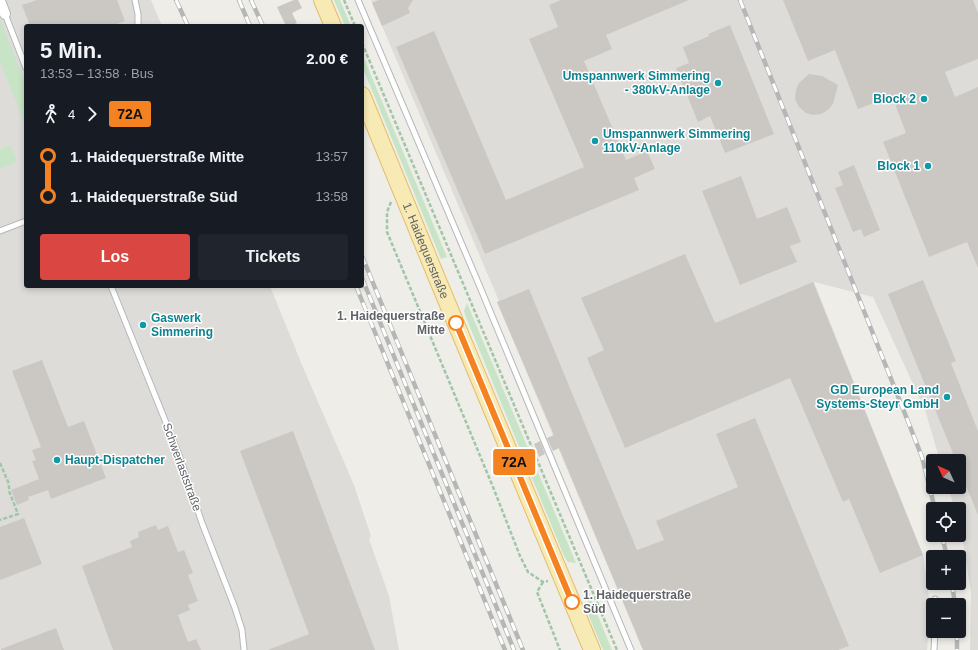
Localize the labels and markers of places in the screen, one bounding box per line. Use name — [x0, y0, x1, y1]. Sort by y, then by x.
place label: Umspannwerk Simmering - 380kV-Anlage — [563, 69, 710, 97]
marker: Umspannwerk Simmering - 380kV-Anlage — [713, 78, 723, 88]
place label: Block 2 — [873, 92, 916, 106]
marker: Block 2 — [919, 94, 929, 104]
place label: Umspannwerk Simmering 110kV-Anlage — [603, 127, 750, 155]
marker: Umspannwerk Simmering 110kV-Anlage — [590, 136, 600, 146]
place label: Block 1 — [877, 159, 920, 173]
marker: Block 1 — [923, 161, 933, 171]
place label: 1. Haidequerstraße Mitte — [337, 309, 445, 337]
place label: Gaswerk Simmering — [151, 311, 213, 339]
marker: 1. Haidequerstraße Mitte — [448, 315, 464, 331]
marker: Gaswerk Simmering — [138, 320, 148, 330]
place label: GD European Land Systems-Steyr GmbH — [816, 383, 939, 411]
marker: GD European Land Systems-Steyr GmbH — [942, 392, 952, 402]
place label: Haupt-Dispatcher — [65, 453, 165, 467]
marker: Haupt-Dispatcher — [52, 455, 62, 465]
place label: 1. Haidequerstraße Süd — [583, 588, 691, 616]
marker: 1. Haidequerstraße Süd — [564, 594, 580, 610]

